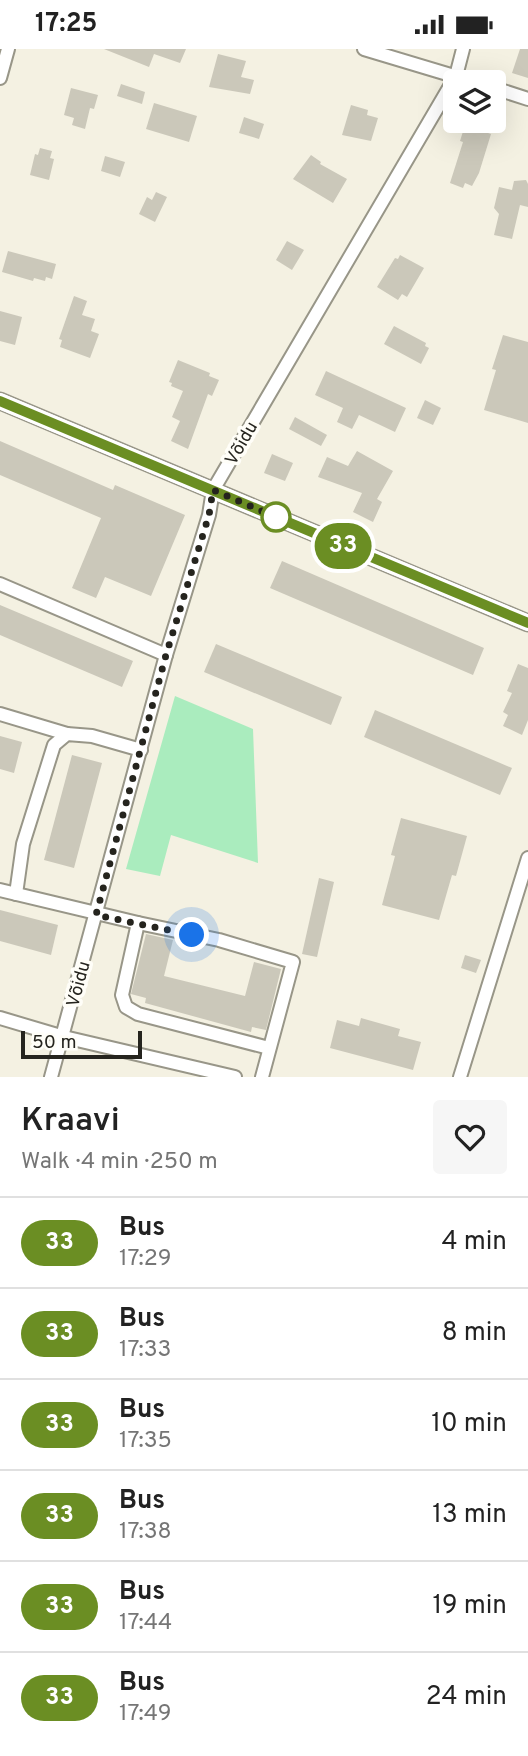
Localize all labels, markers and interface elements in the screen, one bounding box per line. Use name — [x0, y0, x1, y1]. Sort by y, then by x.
text: 17:25 — [35, 8, 97, 41]
map controls — [443, 70, 506, 133]
button: layers — [443, 70, 506, 133]
street label: Võidu — [221, 418, 264, 470]
unlabelled marker — [261, 502, 291, 532]
line badge: 33 — [312, 523, 374, 569]
text: 33 — [329, 531, 357, 561]
your location — [174, 917, 209, 952]
street label: Võidu — [62, 959, 97, 1010]
scale bar — [21, 1028, 142, 1060]
text: 50 m — [32, 1031, 77, 1055]
button: heart — [433, 1100, 507, 1174]
text: Kraavi — [21, 1101, 120, 1143]
text: Walk · 4 min · 250 m — [21, 1148, 218, 1177]
text: Bus — [119, 1212, 165, 1245]
text: 4 min — [441, 1226, 507, 1259]
text: 33 — [45, 1228, 74, 1258]
text: 17:29 — [119, 1245, 172, 1274]
text: Bus — [119, 1303, 165, 1336]
text: 8 min — [442, 1317, 507, 1350]
text: 33 — [45, 1319, 74, 1349]
text: 17:33 — [119, 1336, 171, 1365]
text: Bus — [119, 1394, 165, 1427]
text: 10 min — [431, 1408, 507, 1441]
text: 33 — [45, 1410, 74, 1440]
text: 17:35 — [119, 1427, 172, 1456]
text: Bus — [119, 1485, 165, 1518]
text: 13 min — [432, 1499, 507, 1532]
text: 33 — [45, 1501, 74, 1531]
text: 17:38 — [119, 1518, 172, 1547]
text: Bus — [119, 1576, 165, 1609]
text: 19 min — [432, 1590, 507, 1623]
text: 33 — [45, 1592, 74, 1622]
text: 17:44 — [119, 1609, 172, 1638]
text: Bus — [119, 1667, 165, 1700]
text: 24 min — [426, 1681, 507, 1714]
text: 33 — [45, 1683, 74, 1713]
text: 17:49 — [119, 1700, 171, 1729]

